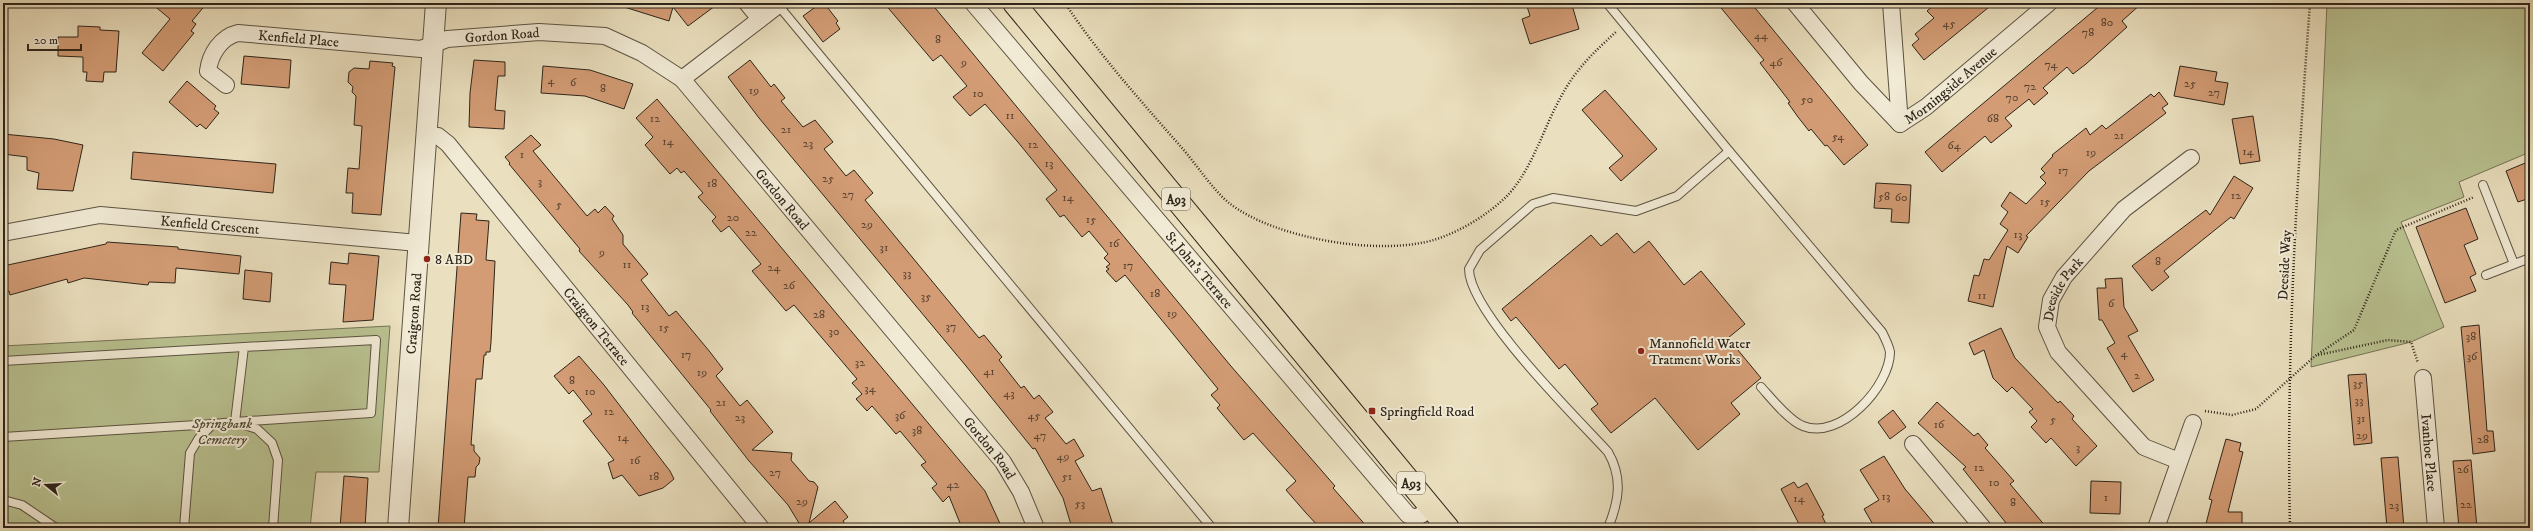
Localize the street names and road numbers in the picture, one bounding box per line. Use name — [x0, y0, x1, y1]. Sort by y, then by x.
street label: Gordon Road — [464, 24, 540, 48]
street label: Kenfield Place — [257, 27, 340, 52]
street label: Morningside Avenue — [1901, 43, 2001, 129]
street label: Gordon Road — [751, 165, 813, 234]
road number: A93 — [1162, 188, 1190, 210]
street label: Kenfield Crescent — [160, 212, 261, 239]
street label: St John's Terrace — [1161, 228, 1237, 313]
street label: Deeside Way — [2274, 229, 2296, 301]
street label: Deeside Park — [2040, 253, 2088, 323]
street label: Craigton Road — [403, 272, 426, 355]
street label: Craigton Terrace — [559, 284, 633, 370]
street label: Gordon Road — [959, 413, 1019, 483]
street label: Ivanhoe Place — [2416, 413, 2441, 493]
road number: A93 — [1397, 472, 1425, 494]

